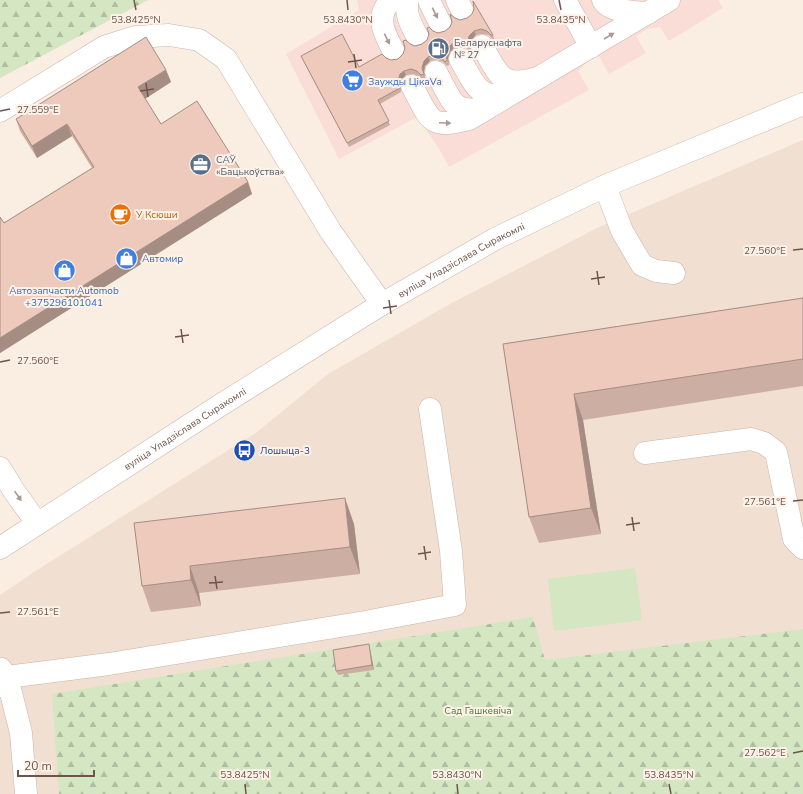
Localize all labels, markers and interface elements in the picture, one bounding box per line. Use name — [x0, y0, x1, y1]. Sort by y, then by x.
one-way arrow — [432, 7, 438, 18]
text: 53.8425°N — [111, 13, 161, 27]
text: 53.8430°N — [323, 13, 373, 27]
text: 53.8435°N — [536, 13, 586, 27]
one-way arrow — [604, 32, 614, 40]
one-way arrow — [384, 33, 390, 45]
fuel station icon: Беларуснафта № 27 — [425, 35, 451, 61]
place label: Беларуснафта № 27 — [454, 36, 522, 62]
supermarket icon: Заужды ЦікаVа — [339, 68, 365, 94]
place label: Заужды ЦікаVа — [368, 75, 442, 89]
text: 27.559°E — [17, 103, 59, 117]
one-way arrow — [438, 120, 451, 126]
office icon: САЎ «Бацькоўства» — [188, 152, 214, 178]
place label: САЎ «Бацькоўства» — [216, 153, 284, 179]
cafe icon: У Ксюши — [107, 201, 133, 227]
place label: У Ксюши — [135, 208, 178, 222]
street label: вуліца Уладзіслава Сыракомлі — [396, 220, 527, 301]
text: 27.560°E — [744, 244, 786, 258]
shop icon: Автомир — [114, 245, 140, 271]
place label: Автомир — [142, 252, 183, 266]
shop icon: Автозапчасти Automob +375296101041 — [51, 257, 77, 283]
place label: Автозапчасти Automob +375296101041 — [9, 284, 119, 310]
text: 27.560°E — [17, 354, 59, 368]
street label: вуліца Уладзіслава Сыракомлі — [121, 385, 249, 474]
bus stop icon: Лошыца-3 — [232, 437, 258, 463]
place label: Лошыца-3 — [260, 444, 310, 458]
one-way arrow — [14, 491, 22, 501]
text: 27.561°E — [744, 495, 786, 509]
text: 27.561°E — [17, 605, 59, 619]
park label: Сад Гашкевіча — [444, 704, 512, 718]
text: 27.562°E — [744, 746, 786, 760]
scale bar — [18, 752, 94, 778]
text: 20 m — [24, 758, 52, 774]
text: 53.8425°N — [220, 768, 270, 782]
text: 53.8430°N — [432, 768, 482, 782]
text: 53.8435°N — [644, 768, 694, 782]

